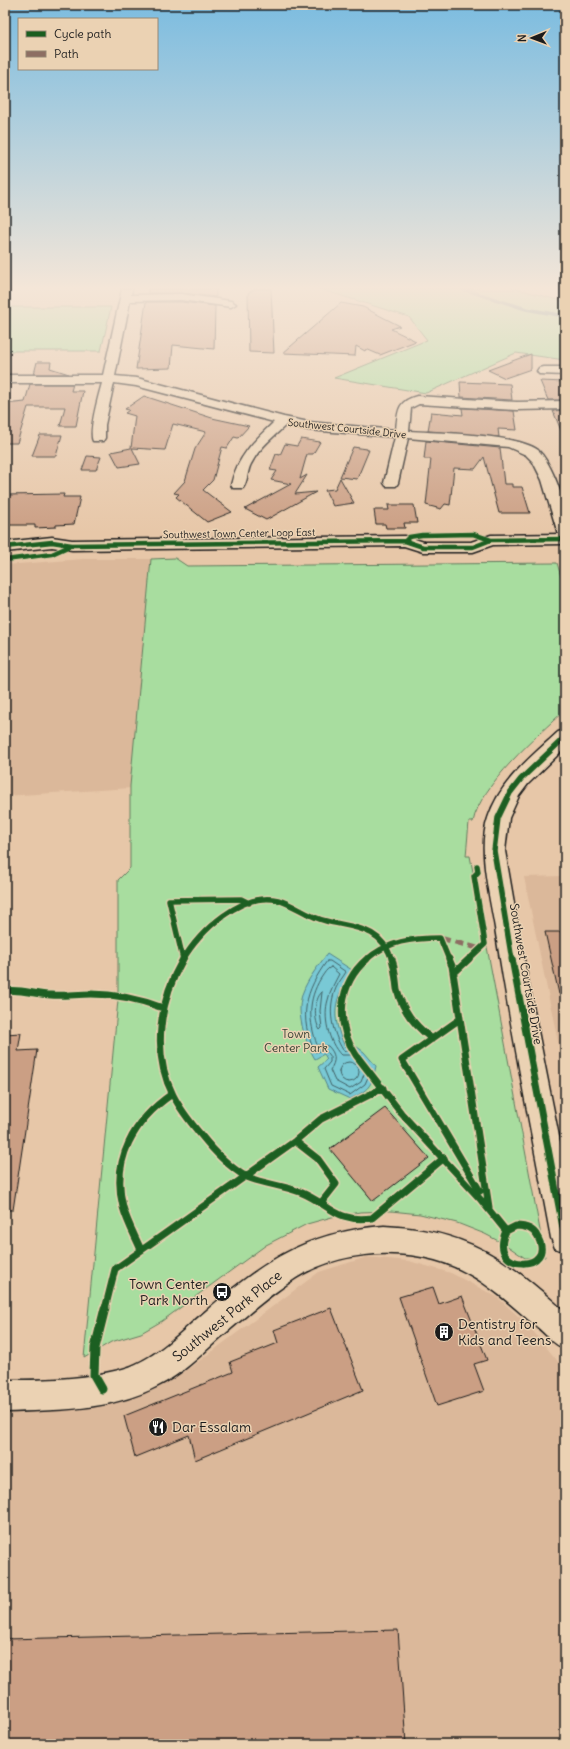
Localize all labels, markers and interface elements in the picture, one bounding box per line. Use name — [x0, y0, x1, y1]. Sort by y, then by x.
legend — [18, 18, 158, 70]
north arrow — [512, 18, 552, 58]
text: Cycle path — [54, 26, 111, 41]
text: N — [515, 34, 529, 42]
text: Path — [54, 46, 79, 61]
street label: Southwest Courtside Drive — [287, 416, 407, 441]
street label: Southwest Town Center Loop East — [163, 526, 316, 541]
street label: Southwest Courtside Drive — [507, 902, 546, 1046]
park label: Town Center Park — [264, 1026, 328, 1055]
street label: Southwest Park Place — [169, 1266, 285, 1366]
place label: Town Center Park North — [129, 1275, 208, 1309]
bus stop icon: Town Center Park North — [211, 1281, 233, 1303]
place label: Dentistry for Kids and Teens — [458, 1315, 551, 1349]
building icon: Dentistry for Kids and Teens — [433, 1321, 455, 1343]
restaurant icon: Dar Essalam — [147, 1416, 169, 1438]
place label: Dar Essalam — [172, 1418, 251, 1436]

